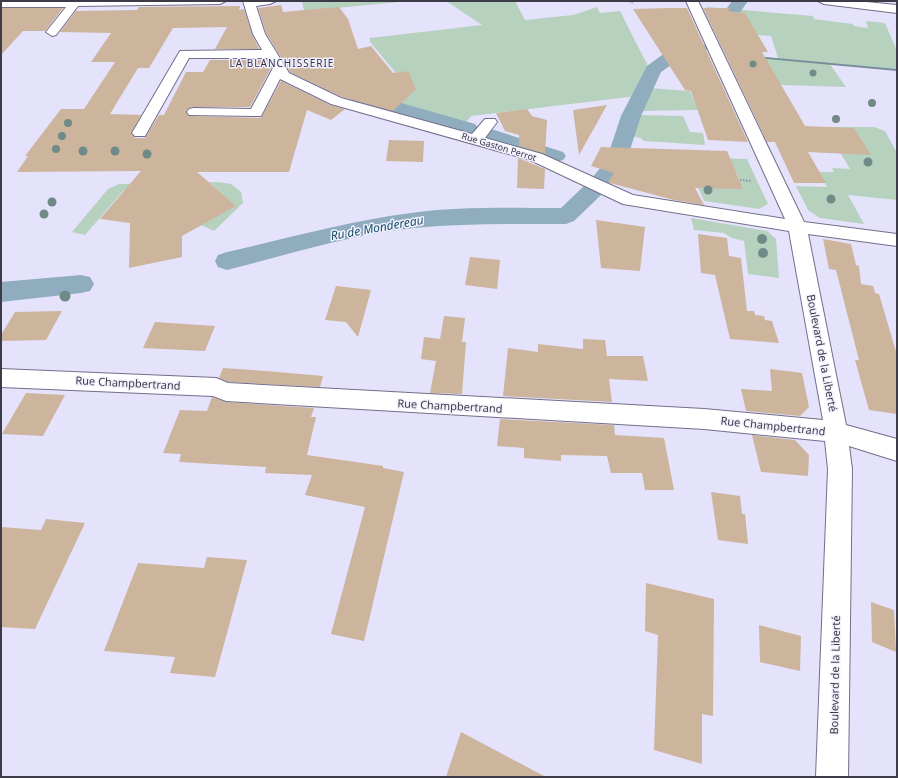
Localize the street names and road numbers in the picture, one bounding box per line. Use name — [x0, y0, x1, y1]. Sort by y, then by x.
street label: Rue Gaston Perrot — [460, 129, 539, 164]
street label: Boulevard de la Liberté — [804, 293, 841, 413]
street label: Rue Champbertrand — [75, 372, 181, 393]
street label: Rue Champbertrand — [397, 395, 503, 416]
street label: Rue Champbertrand — [720, 413, 826, 438]
street label: Boulevard de la Liberté — [826, 615, 843, 735]

